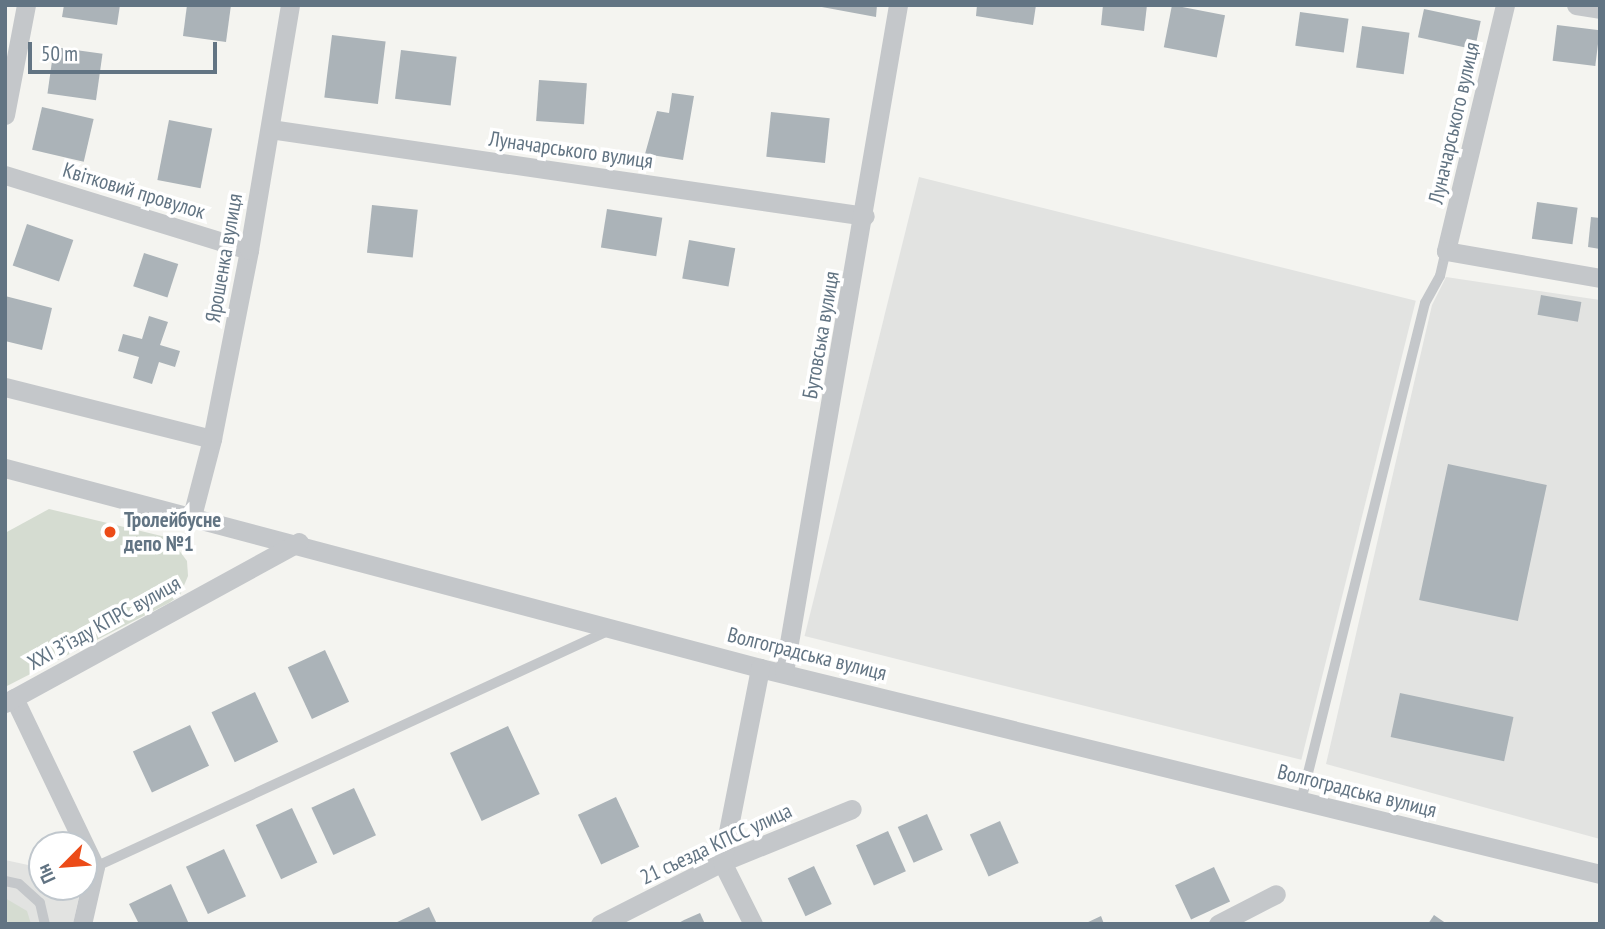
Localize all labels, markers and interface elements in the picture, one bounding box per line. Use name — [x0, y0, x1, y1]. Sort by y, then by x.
scale bar — [32, 28, 220, 72]
text: 50 m — [41, 40, 78, 67]
street label: Луначарського вулиця — [1423, 40, 1485, 206]
street label: Луначарського вулиця — [488, 126, 654, 174]
street label: Квітковий провулок — [60, 157, 208, 225]
street label: Ярошенка вулиця — [200, 192, 248, 324]
street label: Бутовська вулиця — [797, 269, 845, 401]
place label: Тролейбусне депо №1 — [124, 507, 221, 557]
marker: Тролейбусне депо №1 — [102, 524, 118, 540]
street label: XXI З’їзду КПРС вулиця — [23, 570, 185, 676]
street label: Волгоградська вулиця — [725, 622, 889, 686]
street label: Волгоградська вулиця — [1275, 759, 1439, 823]
street label: 21 съезда КПСС улица — [636, 798, 796, 890]
north arrow — [28, 831, 98, 901]
text: Пн — [31, 861, 61, 887]

